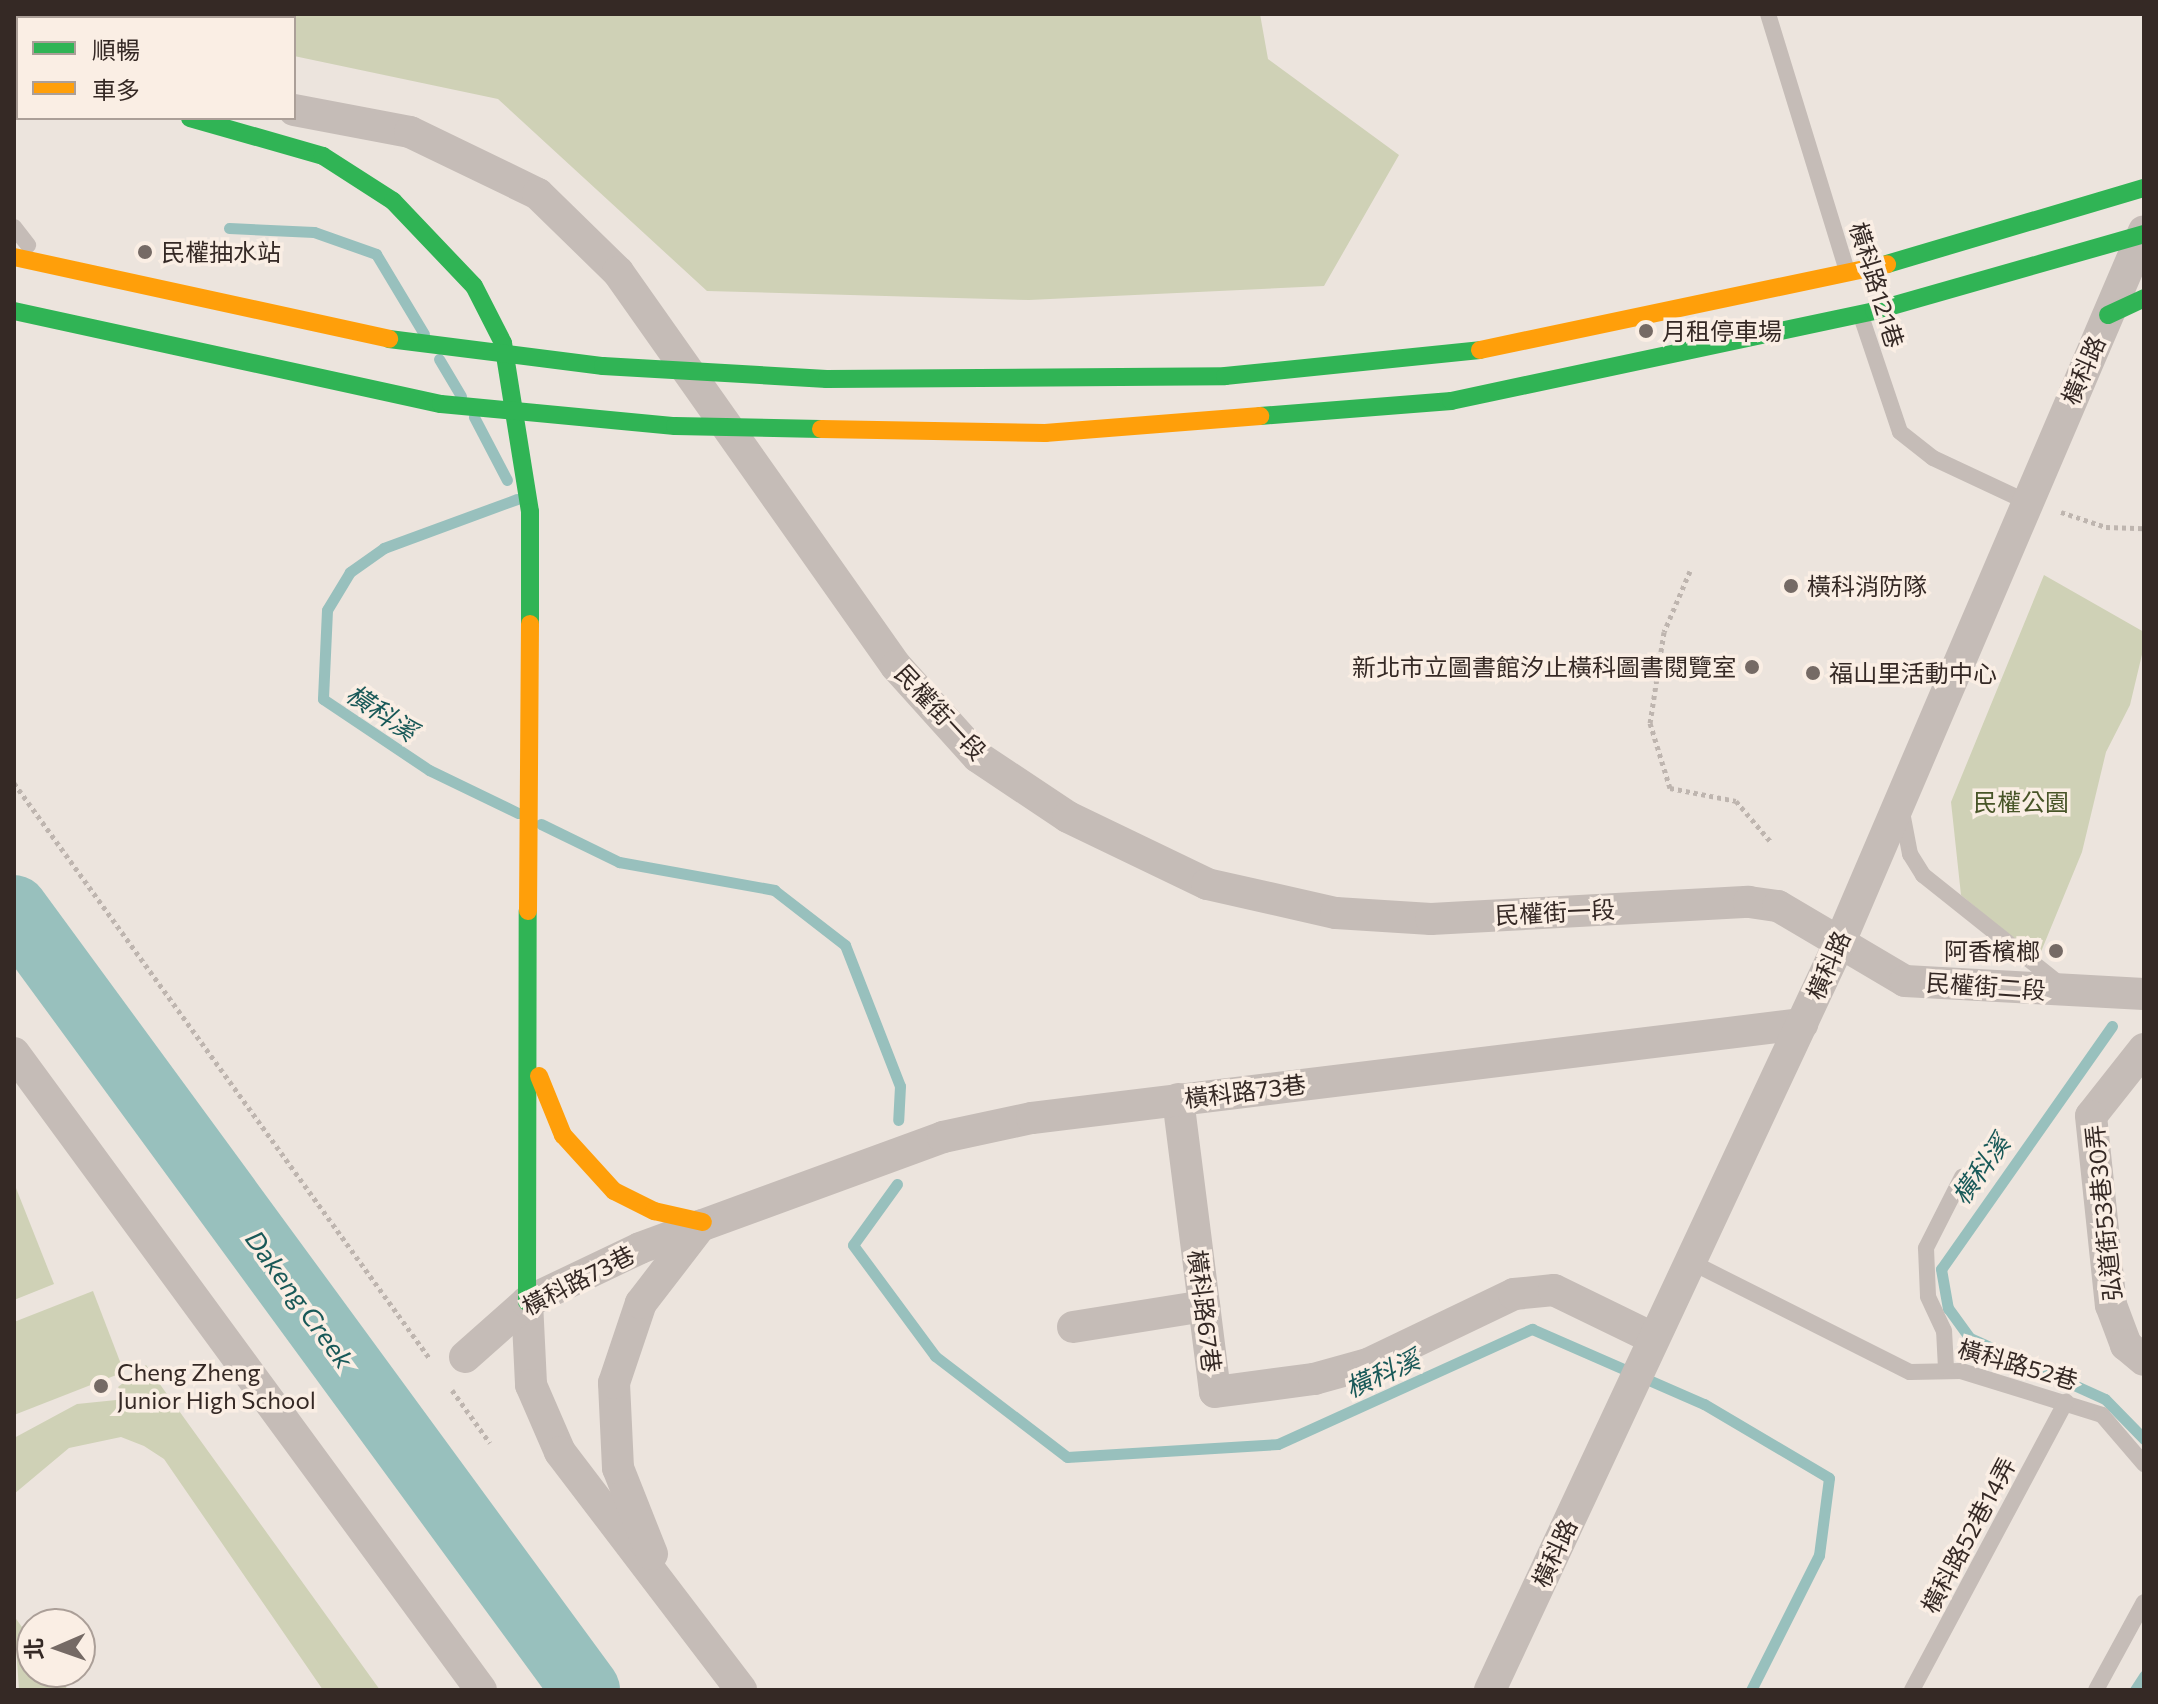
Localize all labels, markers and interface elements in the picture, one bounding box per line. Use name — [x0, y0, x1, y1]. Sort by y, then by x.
legend — [16, 16, 296, 120]
text: 順暢 — [92, 35, 140, 64]
text: 車多 — [92, 75, 140, 104]
street label: 橫科路121巷 — [1844, 219, 1910, 351]
place label: 民權抽水站 — [161, 238, 281, 266]
marker: 民權抽水站 — [136, 243, 154, 261]
place label: 月租停車場 — [1662, 317, 1782, 345]
marker: 月租停車場 — [1637, 322, 1655, 340]
street label: 橫科路 — [2055, 331, 2111, 409]
place label: 橫科消防隊 — [1807, 572, 1927, 600]
marker: 橫科消防隊 — [1782, 577, 1800, 595]
place label: 新北市立圖書館汐止橫科圖書閱覽室 — [1352, 653, 1736, 681]
street label: 民權街一段 — [890, 658, 992, 766]
marker: 新北市立圖書館汐止橫科圖書閱覽室 — [1743, 658, 1761, 676]
place label: 福山里活動中心 — [1829, 659, 1997, 687]
marker: 福山里活動中心 — [1804, 664, 1822, 682]
water label: 橫科溪 — [341, 677, 423, 747]
park label: 民權公園 — [1973, 788, 2069, 816]
street label: 民權街一段 — [1494, 894, 1616, 930]
street label: 橫科路 — [1800, 926, 1856, 1004]
place label: 阿香檳榔 — [1944, 937, 2040, 965]
marker: 阿香檳榔 — [2047, 942, 2065, 960]
street label: 民權街二段 — [1925, 967, 2047, 1005]
street label: 橫科路73巷 — [1183, 1069, 1307, 1113]
street label: 弘道街53巷30弄 — [2079, 1124, 2127, 1302]
water label: 橫科溪 — [1944, 1128, 2016, 1210]
water label: Dakeng Creek — [239, 1224, 361, 1374]
street label: 橫科路73巷 — [517, 1239, 639, 1321]
street label: 橫科路67巷 — [1183, 1248, 1227, 1374]
street label: 橫科路52巷 — [1955, 1333, 2081, 1395]
water label: 橫科溪 — [1340, 1343, 1424, 1403]
place label: Cheng Zheng Junior High School — [117, 1358, 316, 1414]
marker: Cheng Zheng Junior High School — [92, 1377, 110, 1395]
street label: 橫科路52巷14弄 — [1915, 1452, 2021, 1618]
street label: 橫科路 — [1526, 1514, 1582, 1592]
north arrow — [16, 1608, 96, 1688]
text: 北 — [20, 1637, 47, 1660]

